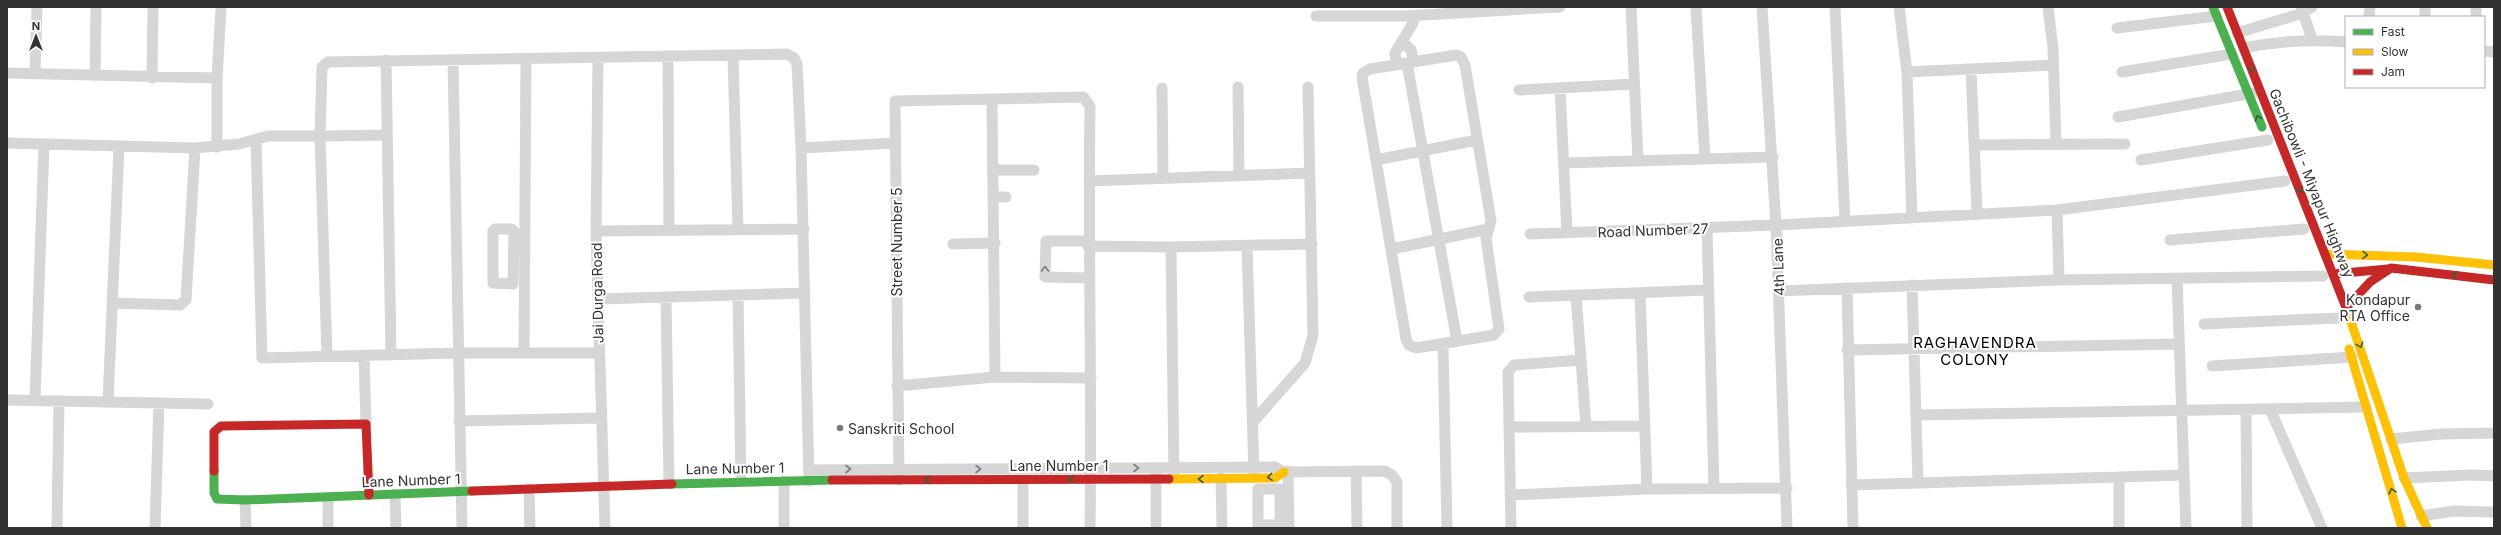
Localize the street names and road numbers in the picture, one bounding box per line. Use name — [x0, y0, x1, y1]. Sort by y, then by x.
street label: Gachibowli - Miyapur Highway — [2266, 86, 2358, 280]
street label: Street Number 5 — [888, 188, 905, 297]
street label: Road Number 27 — [1597, 220, 1709, 240]
street label: 4th Lane — [1768, 238, 1788, 296]
street label: Jai Durga Road — [588, 242, 606, 344]
street label: Lane Number 1 — [1010, 457, 1108, 474]
street label: Lane Number 1 — [685, 459, 785, 477]
street label: Lane Number 1 — [361, 470, 461, 490]

